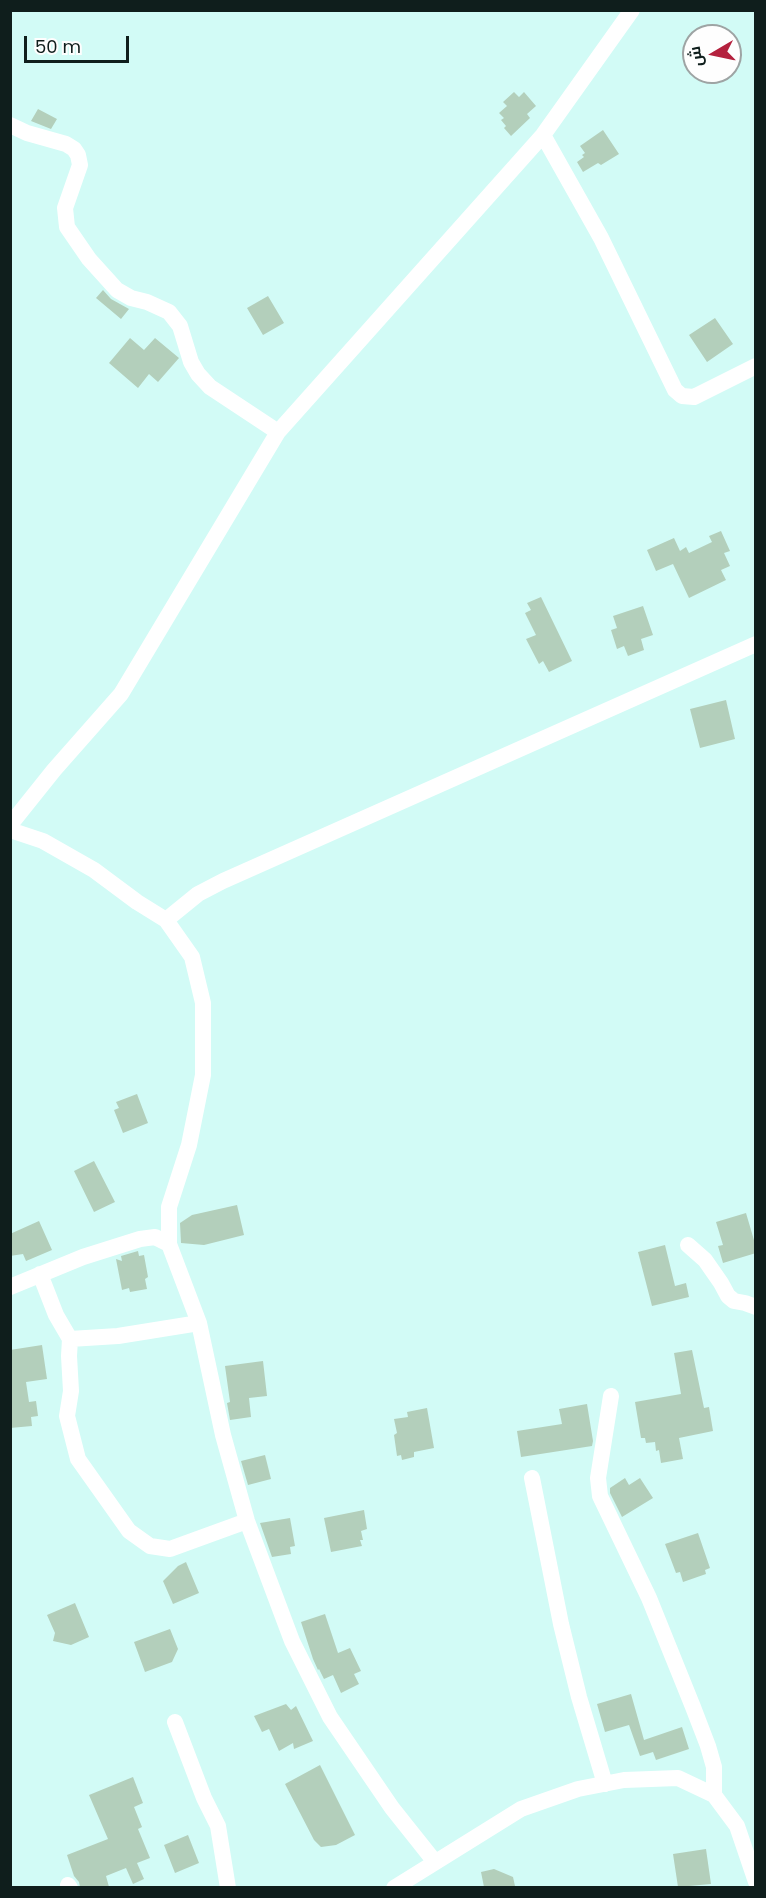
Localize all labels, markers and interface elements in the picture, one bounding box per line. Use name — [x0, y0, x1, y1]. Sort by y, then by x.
scale bar — [27, 24, 132, 62]
north arrow — [682, 24, 742, 84]
text: 50 m — [35, 34, 81, 59]
text: ش — [683, 45, 709, 69]

